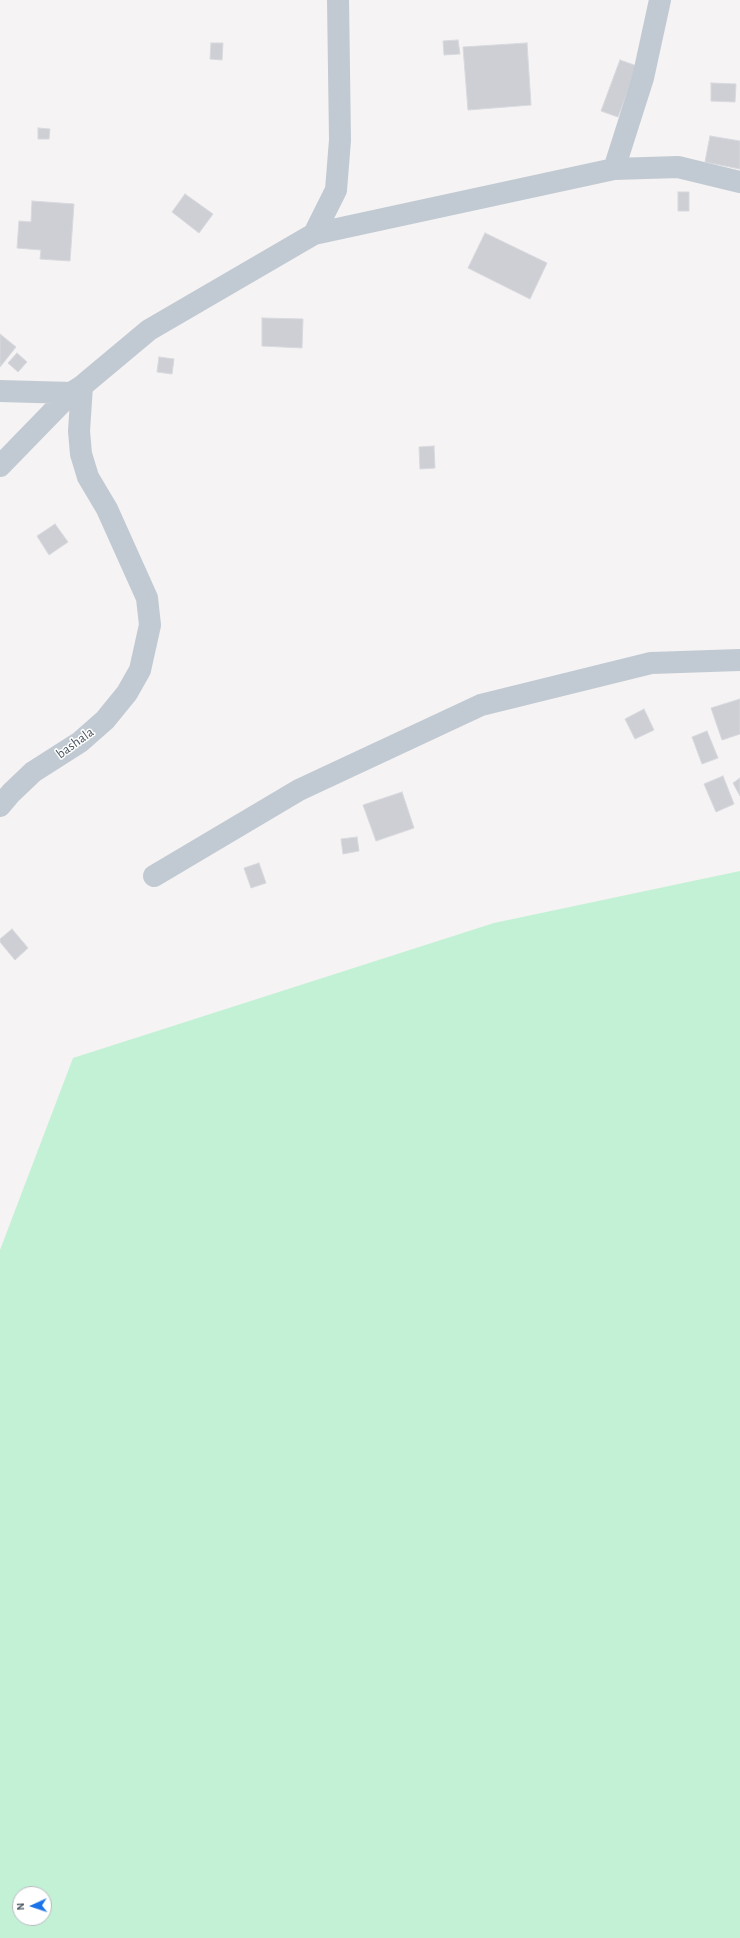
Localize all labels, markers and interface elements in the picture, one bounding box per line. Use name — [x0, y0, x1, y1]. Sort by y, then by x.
street label: bashala — [53, 724, 97, 762]
north arrow — [12, 1886, 52, 1926]
text: N — [15, 1902, 26, 1911]

